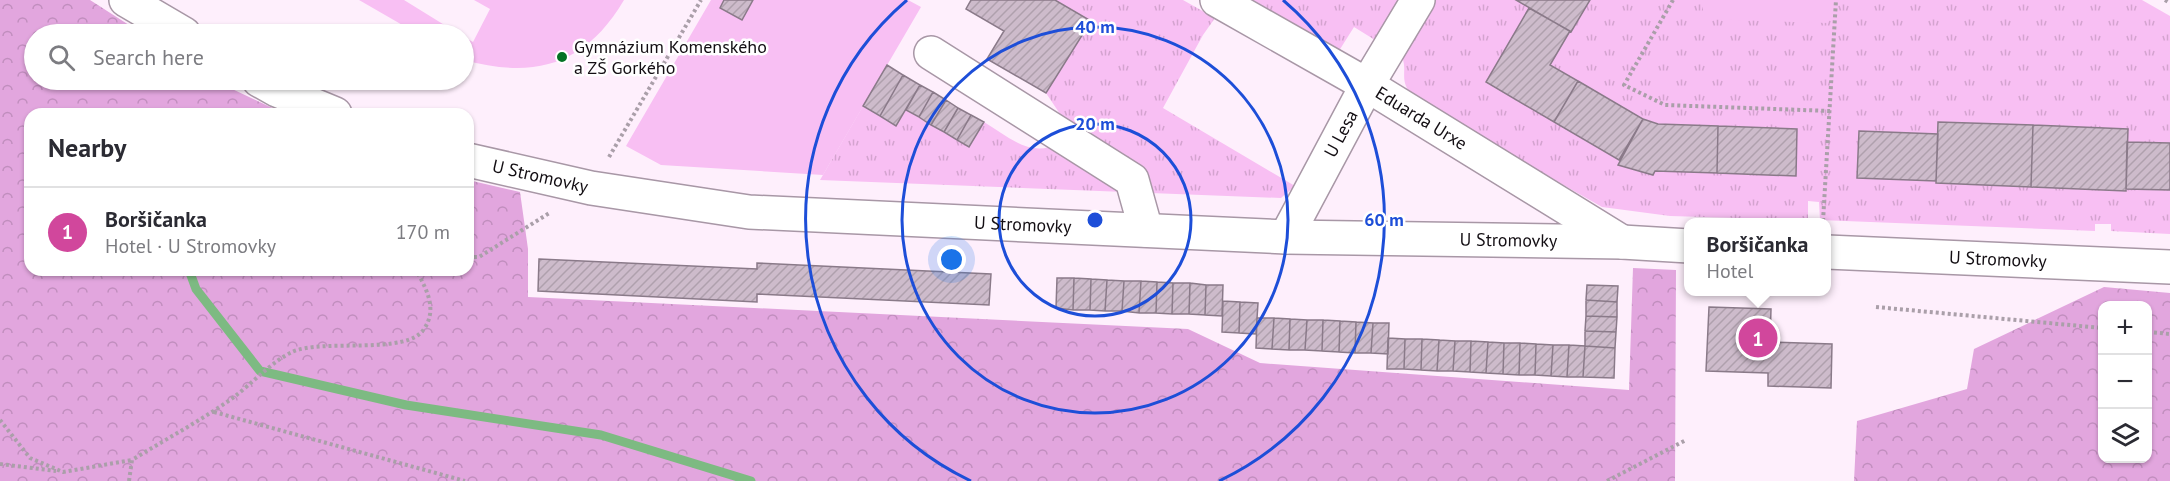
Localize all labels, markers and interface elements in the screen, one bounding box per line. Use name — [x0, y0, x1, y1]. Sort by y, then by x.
text: 40 m — [1075, 15, 1115, 38]
search box — [24, 24, 474, 90]
place label: Gymnázium Komenského a ZŠ Gorkého — [574, 35, 767, 79]
icon: search — [45, 41, 78, 74]
text: Search here — [93, 43, 204, 71]
marker: Gymnázium Komenského a ZŠ Gorkého — [555, 50, 569, 64]
street label: Eduarda Urxe — [1371, 81, 1471, 155]
street label: U Lesa — [1319, 106, 1363, 161]
text: 20 m — [1075, 112, 1115, 135]
text: Nearby — [48, 131, 126, 164]
street label: U Stromovky — [490, 154, 591, 198]
text: Boršičanka — [105, 205, 207, 233]
text: 60 m — [1364, 208, 1404, 231]
street label: U Stromovky — [973, 210, 1073, 238]
centre of rings — [1085, 210, 1105, 230]
popup — [1684, 218, 1831, 296]
text: 1 — [62, 219, 73, 245]
text: 170 m — [396, 219, 450, 245]
street label: U Stromovky — [1459, 228, 1558, 252]
text: Boršičanka — [1707, 230, 1808, 258]
text: Hotel · U Stromovky — [105, 233, 276, 259]
your location — [937, 245, 966, 274]
street label: U Stromovky — [1949, 245, 2048, 273]
text: Hotel — [1707, 258, 1753, 284]
map controls — [2098, 301, 2152, 463]
button: + — [2098, 301, 2152, 355]
pin: 1 — [1738, 316, 1778, 360]
button: − — [2098, 355, 2152, 409]
button: layers — [2098, 409, 2152, 463]

